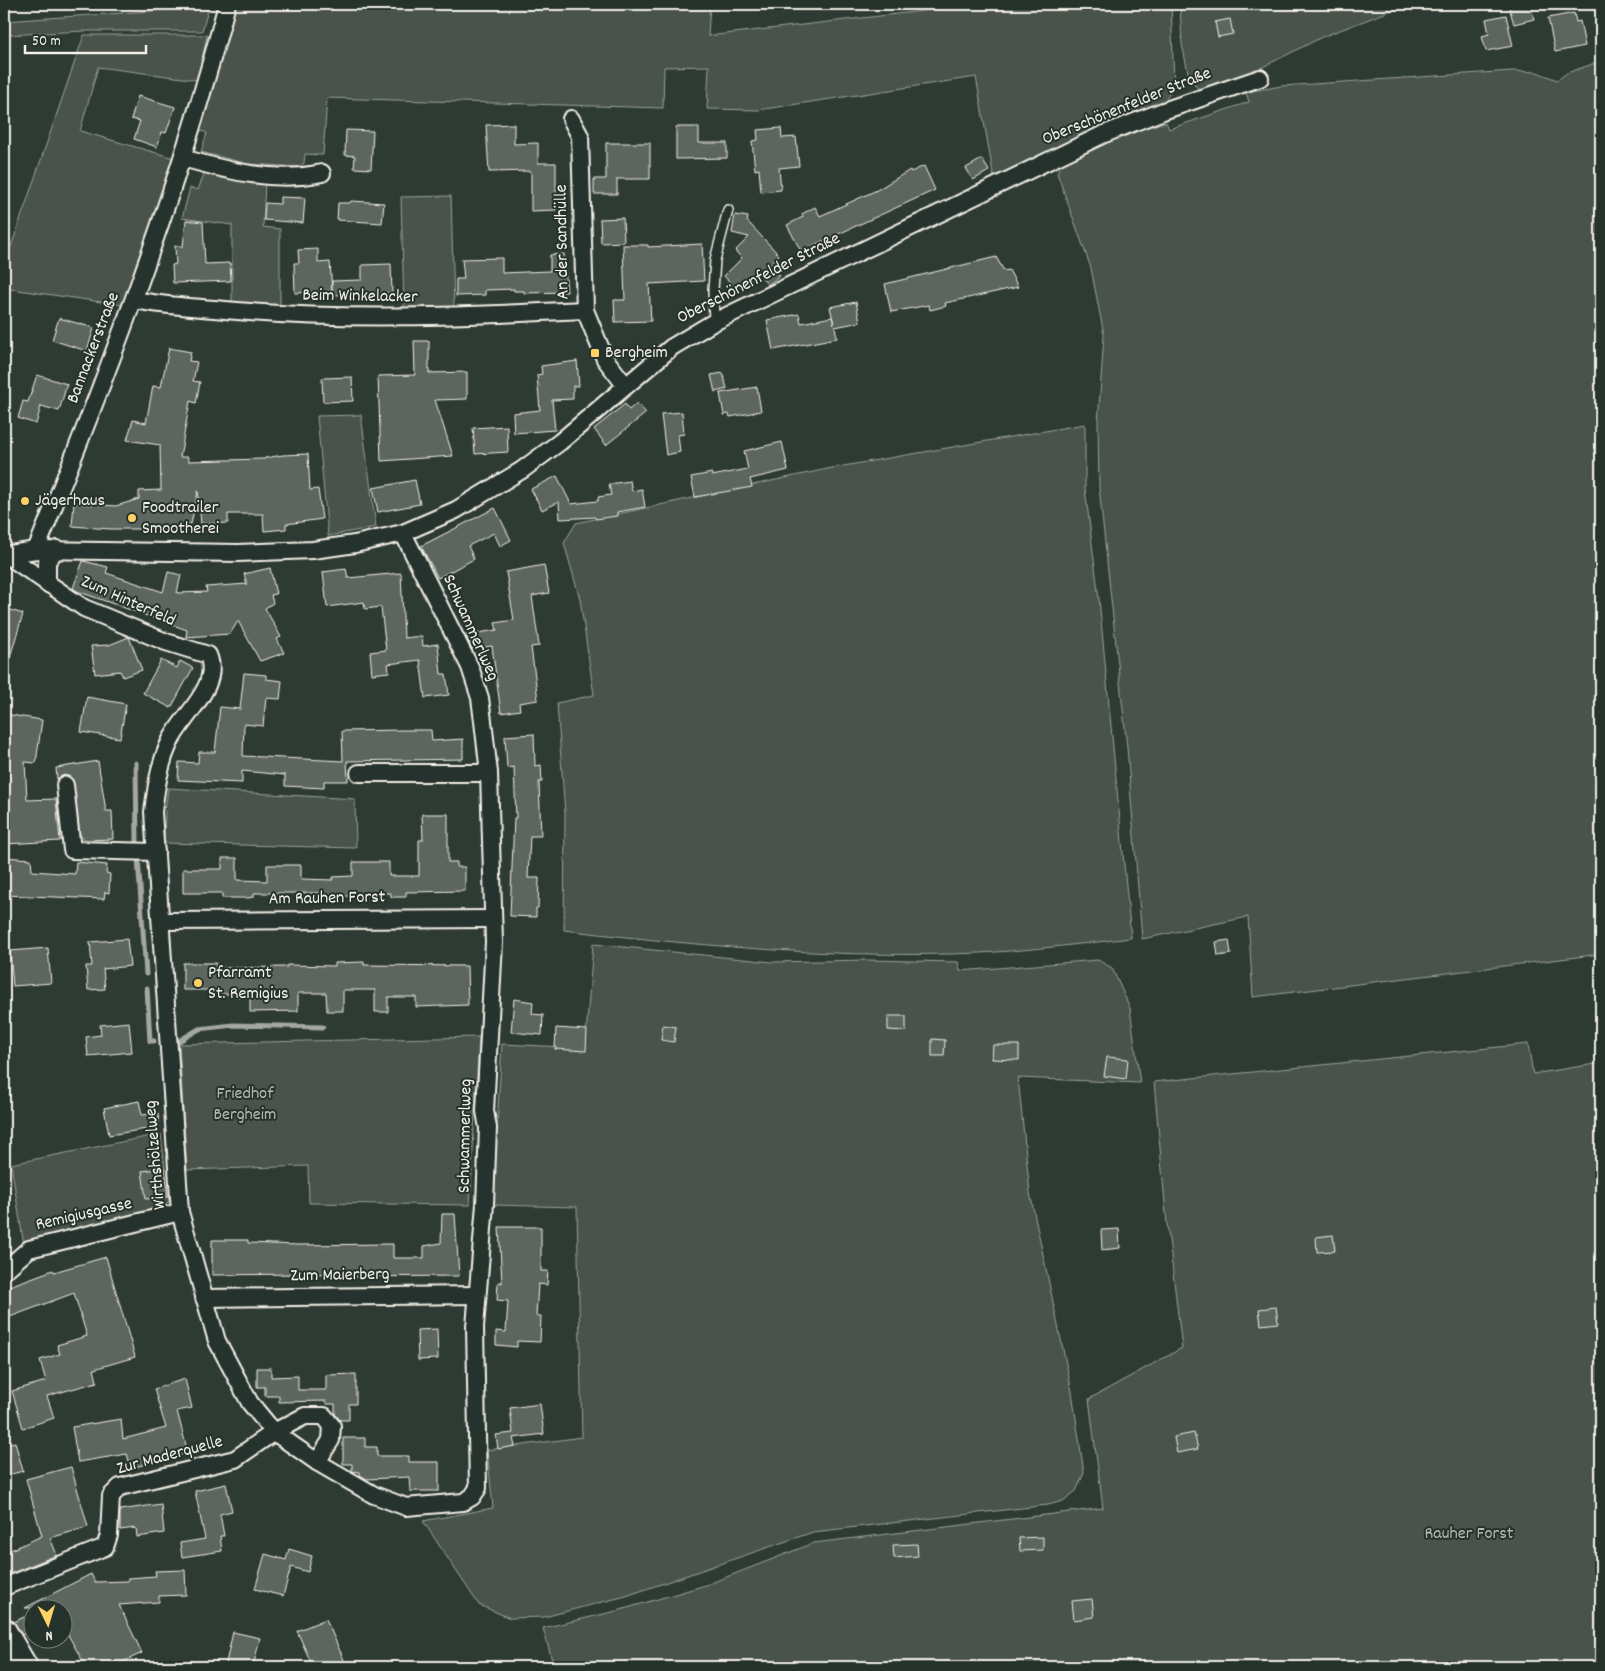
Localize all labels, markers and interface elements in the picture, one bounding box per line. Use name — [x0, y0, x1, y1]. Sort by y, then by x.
scale bar — [25, 22, 146, 54]
text: 50 m — [32, 31, 61, 53]
street label: Oberschönenfelder Straße — [1039, 62, 1215, 152]
street label: An der Sandhülle — [549, 184, 577, 300]
street label: Oberschönenfelder Straße — [673, 227, 845, 331]
street label: Beim Winkelacker — [302, 283, 418, 311]
street label: Bannackerstraße — [61, 289, 127, 407]
place label: Bergheim — [605, 341, 668, 366]
marker: Bergheim — [589, 347, 601, 359]
place label: Jägerhaus — [35, 489, 105, 514]
marker: Jägerhaus — [19, 495, 31, 507]
place label: Foodtrailer Smootherei — [142, 496, 219, 542]
marker: Foodtrailer Smootherei — [126, 512, 138, 524]
street label: Zum Hinterfeld — [77, 570, 179, 634]
street label: Schwammerlweg — [435, 571, 505, 685]
street label: Am Rauhen Forst — [268, 885, 386, 913]
place label: Pfarramt St. Remigius — [208, 961, 289, 1007]
marker: Pfarramt St. Remigius — [192, 977, 204, 989]
street label: Schwammerlweg — [453, 1078, 479, 1193]
park label: Friedhof Bergheim — [214, 1082, 276, 1128]
street label: Wirthshölzelweg — [139, 1099, 173, 1211]
street label: Remigiusgasse — [33, 1192, 135, 1238]
street label: Zum Maierberg — [290, 1263, 390, 1289]
street label: Zur Maderquelle — [114, 1430, 226, 1482]
park label: Rauher Forst — [1425, 1522, 1514, 1547]
north arrow — [22, 1598, 72, 1648]
text: N — [45, 1625, 53, 1645]

